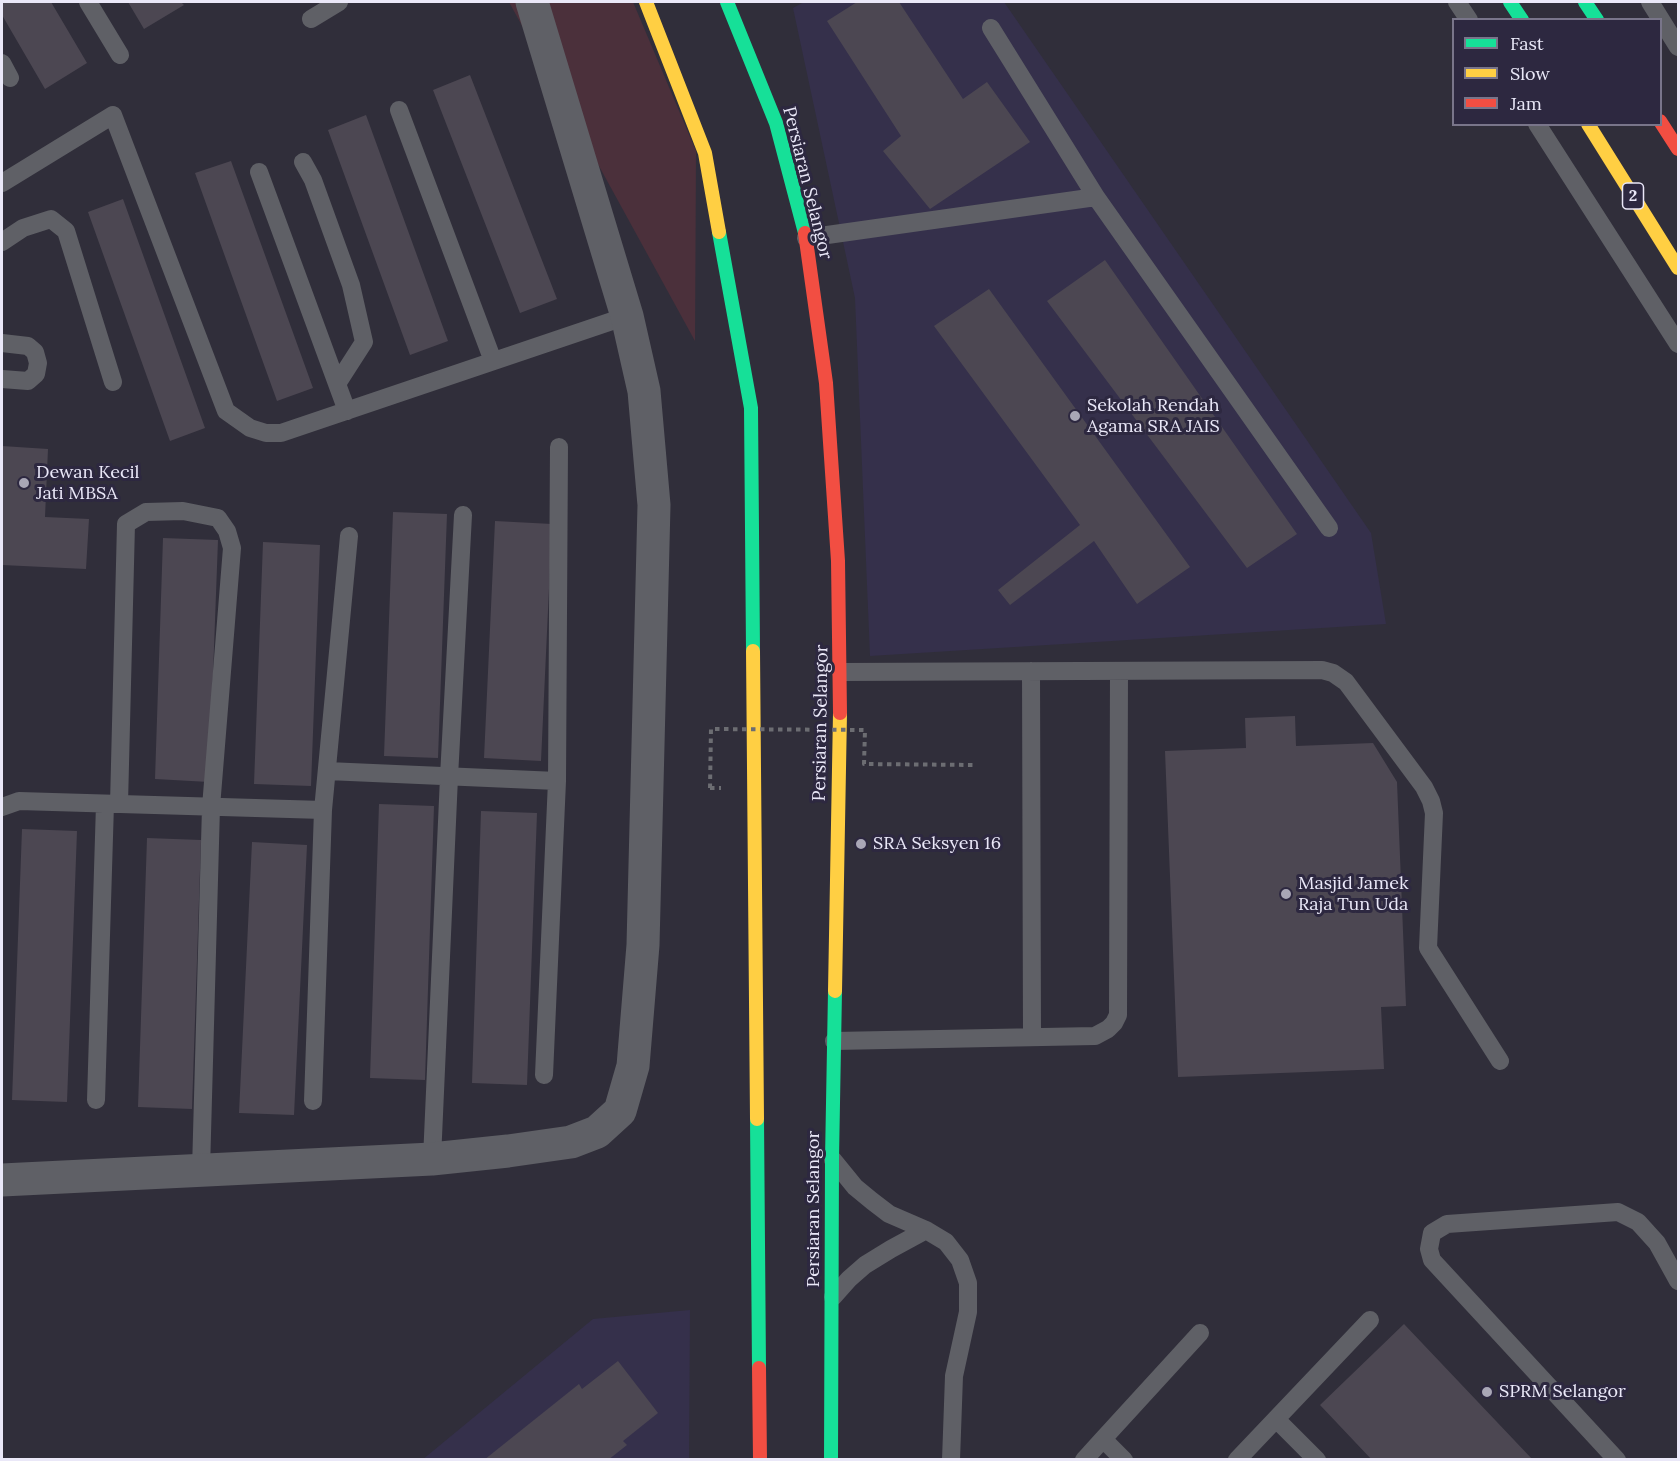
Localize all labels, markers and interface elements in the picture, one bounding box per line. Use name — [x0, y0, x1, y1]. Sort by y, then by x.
legend — [1452, 18, 1662, 126]
text: Fast — [1510, 32, 1544, 55]
text: Slow — [1510, 62, 1550, 85]
text: Jam — [1510, 92, 1542, 115]
street label: Persiaran Selangor — [778, 104, 836, 262]
road number: 2 — [1622, 183, 1644, 209]
place label: Sekolah Rendah Agama SRA JAIS — [1087, 395, 1220, 438]
marker: Sekolah Rendah Agama SRA JAIS — [1068, 409, 1082, 423]
place label: Dewan Kecil Jati MBSA — [36, 462, 139, 504]
marker: Dewan Kecil Jati MBSA — [17, 476, 31, 490]
street label: Persiaran Selangor — [809, 644, 833, 802]
place label: SRA Seksyen 16 — [873, 833, 1001, 855]
marker: SRA Seksyen 16 — [854, 837, 868, 851]
place label: Masjid Jamek Raja Tun Uda — [1298, 873, 1409, 916]
marker: Masjid Jamek Raja Tun Uda — [1279, 887, 1293, 901]
street label: Persiaran Selangor — [803, 1131, 825, 1287]
place label: SPRM Selangor — [1499, 1381, 1626, 1403]
marker: SPRM Selangor — [1480, 1385, 1494, 1399]

